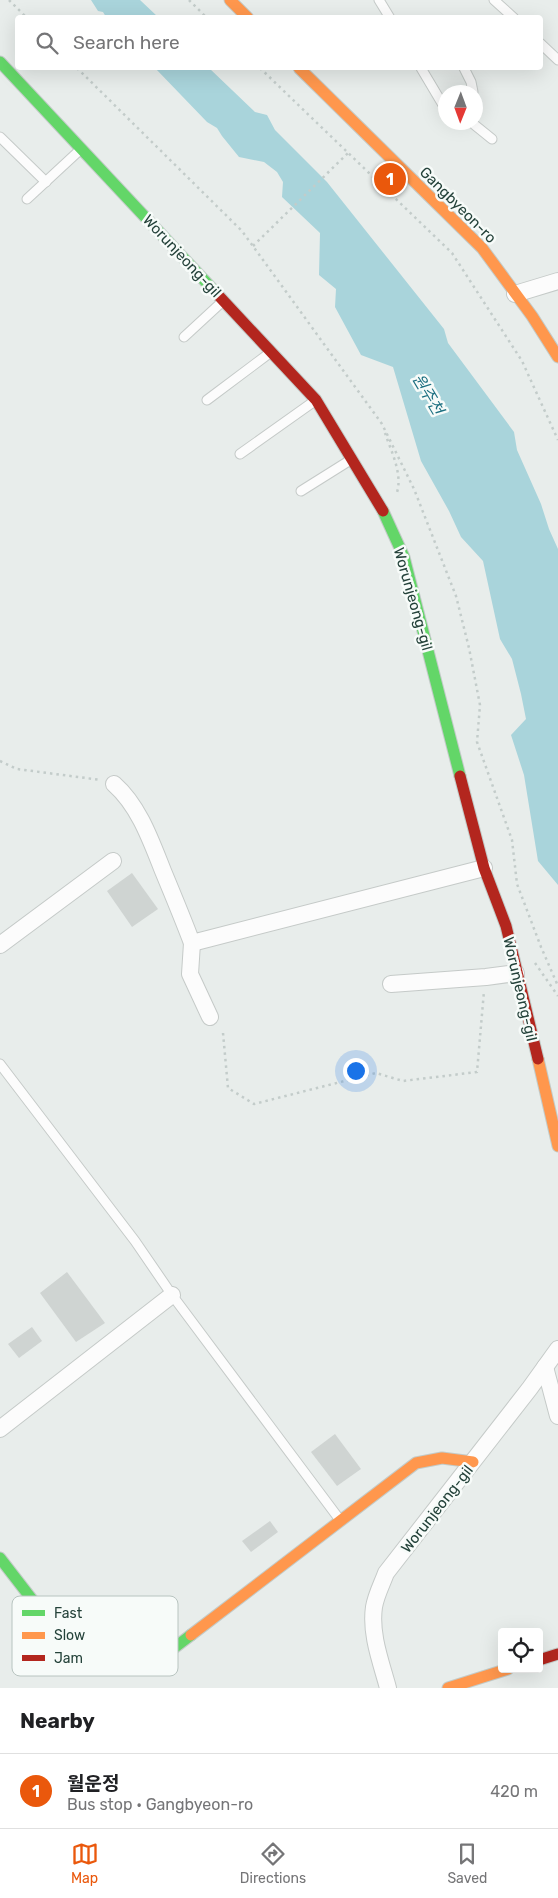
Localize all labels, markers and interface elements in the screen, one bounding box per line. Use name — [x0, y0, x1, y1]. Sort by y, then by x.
search box — [15, 15, 543, 70]
icon: search — [33, 29, 61, 57]
text: Search here — [73, 31, 180, 54]
north arrow — [438, 85, 483, 130]
pin: 1 — [374, 160, 406, 198]
street label: Gangbyeon-ro — [416, 163, 500, 247]
street label: Worunjeong-gil — [139, 211, 225, 301]
water label: 원주천 — [408, 370, 449, 420]
street label: Worunjeong-gil — [390, 545, 436, 653]
street label: Worunjeong-gil — [499, 935, 541, 1043]
your location — [343, 1058, 369, 1084]
street label: Worunjeong-gil — [397, 1461, 477, 1557]
legend — [12, 1596, 178, 1676]
text: Fast — [54, 1605, 83, 1622]
text: Slow — [54, 1627, 85, 1644]
map controls — [498, 1628, 543, 1673]
button: locate — [498, 1628, 543, 1673]
text: Jam — [54, 1650, 83, 1667]
text: Nearby — [20, 1708, 95, 1733]
text: 월운정 — [67, 1772, 119, 1795]
text: 1 — [32, 1782, 40, 1801]
text: 420 m — [490, 1782, 538, 1801]
text: Bus stop · Gangbyeon-ro — [67, 1795, 253, 1814]
tab: Map — [71, 1840, 99, 1887]
tab: Directions — [240, 1840, 306, 1887]
tab: Saved — [447, 1840, 487, 1887]

